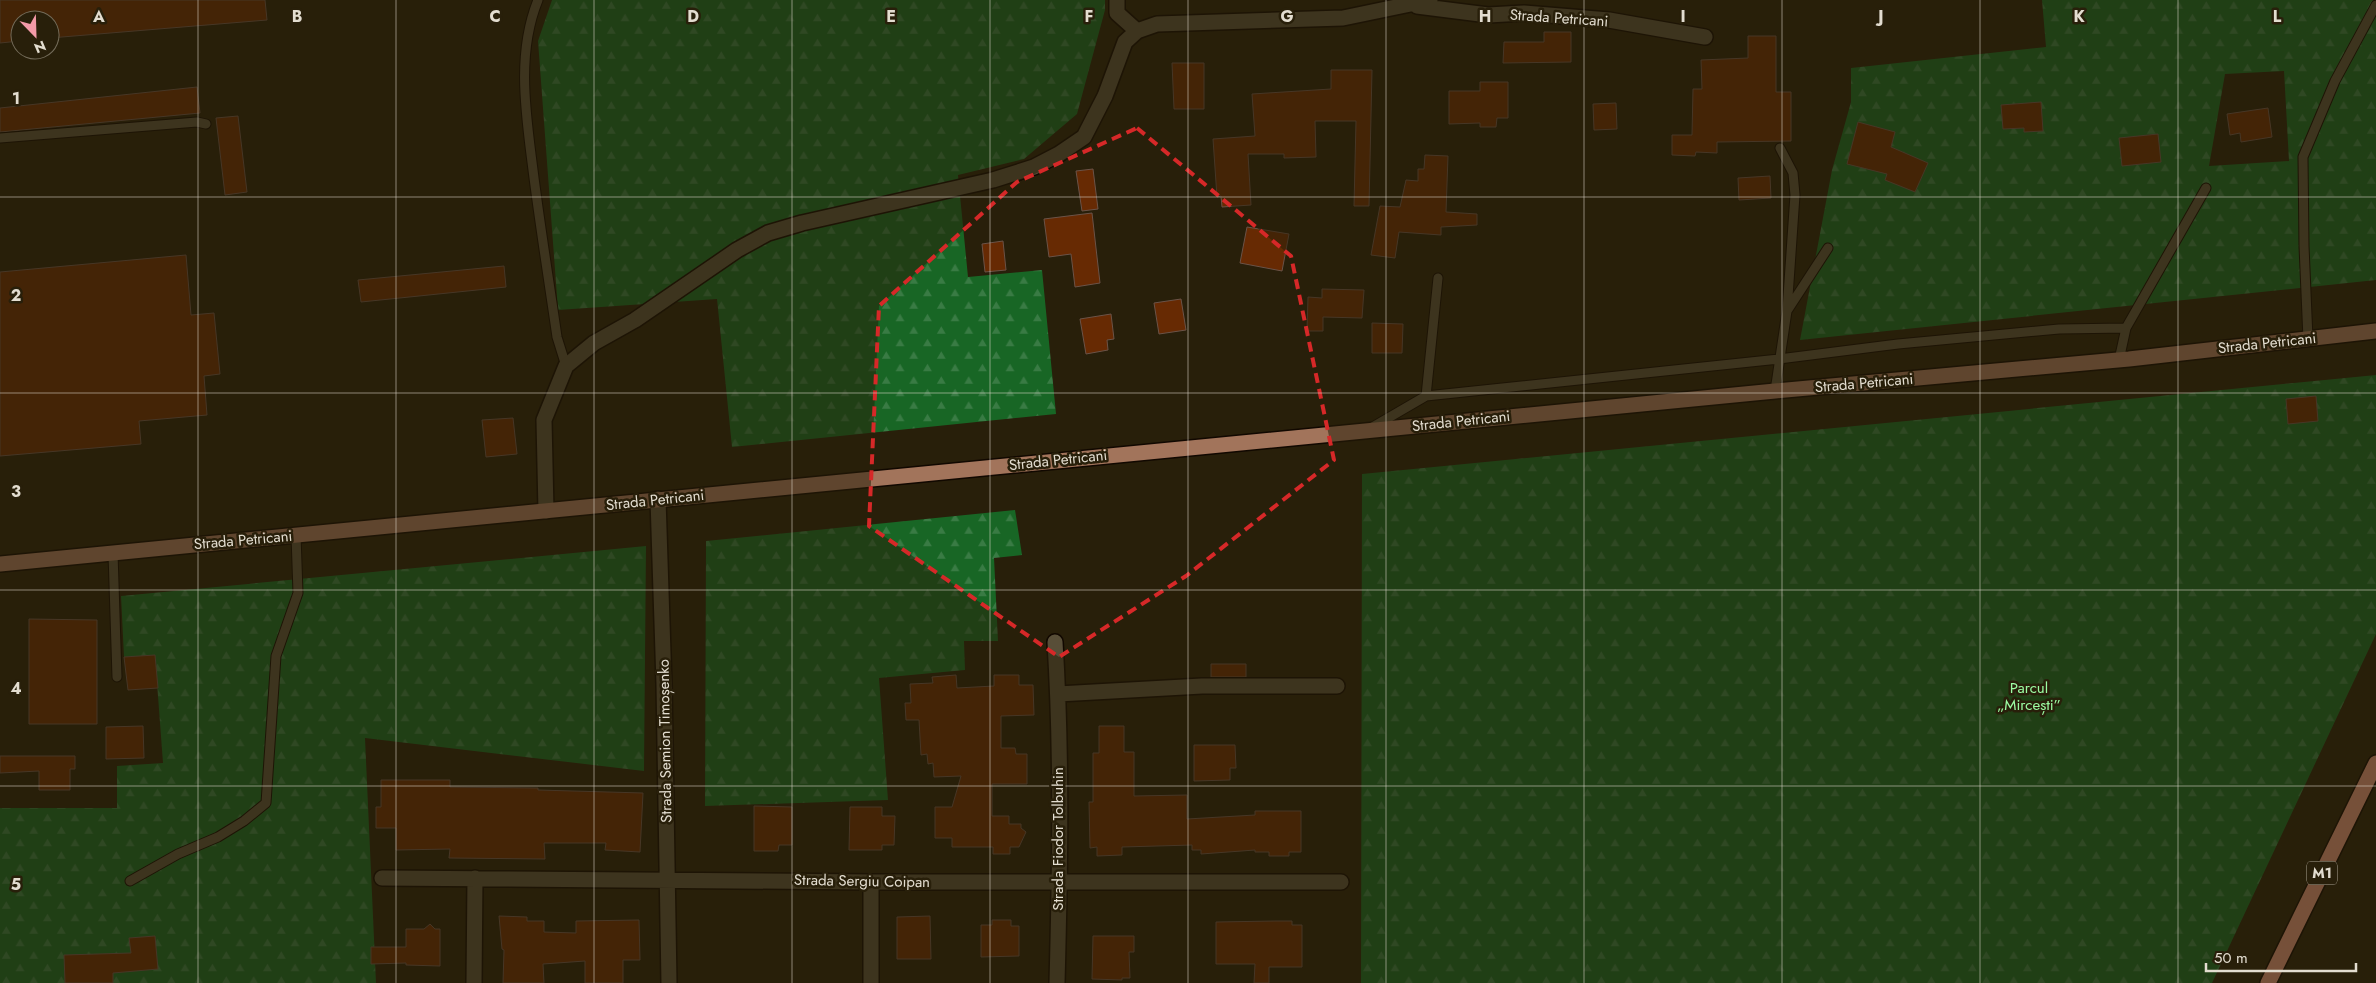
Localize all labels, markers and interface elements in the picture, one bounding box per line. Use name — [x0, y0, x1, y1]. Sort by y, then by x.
street label: Strada Petricani — [1509, 4, 1609, 32]
text: A — [92, 5, 105, 28]
text: B — [292, 5, 302, 28]
text: C — [489, 5, 501, 28]
text: D — [687, 5, 699, 28]
text: E — [886, 5, 896, 28]
text: F — [1085, 5, 1093, 28]
text: G — [1280, 5, 1294, 28]
text: H — [1479, 5, 1491, 28]
text: I — [1680, 5, 1686, 28]
text: J — [1875, 5, 1884, 28]
text: K — [2073, 5, 2085, 28]
text: L — [2273, 5, 2282, 28]
north arrow — [10, 10, 60, 60]
text: N — [31, 36, 49, 58]
text: 1 — [12, 87, 20, 110]
text: 2 — [11, 284, 21, 307]
street label: Strada Petricani — [2217, 327, 2317, 359]
street label: Strada Petricani — [1814, 368, 1914, 398]
street label: Strada Petricani — [1411, 405, 1511, 437]
street label: Strada Petricani — [1008, 444, 1108, 476]
text: 3 — [11, 480, 21, 503]
street label: Strada Petricani — [605, 484, 705, 516]
street label: Strada Petricani — [193, 525, 293, 555]
street label: Strada Semion Timoșenko — [653, 659, 677, 823]
text: 4 — [10, 677, 22, 700]
park label: Parcul „Mircești” — [1997, 677, 2061, 716]
street label: Strada Fiodor Tolbuhin — [1047, 767, 1069, 911]
road number: M1 — [2307, 861, 2337, 884]
street label: Strada Sergiu Coipan — [794, 869, 930, 893]
text: 5 — [11, 873, 21, 896]
scale bar — [2206, 940, 2356, 972]
text: 50 m — [2214, 947, 2248, 969]

